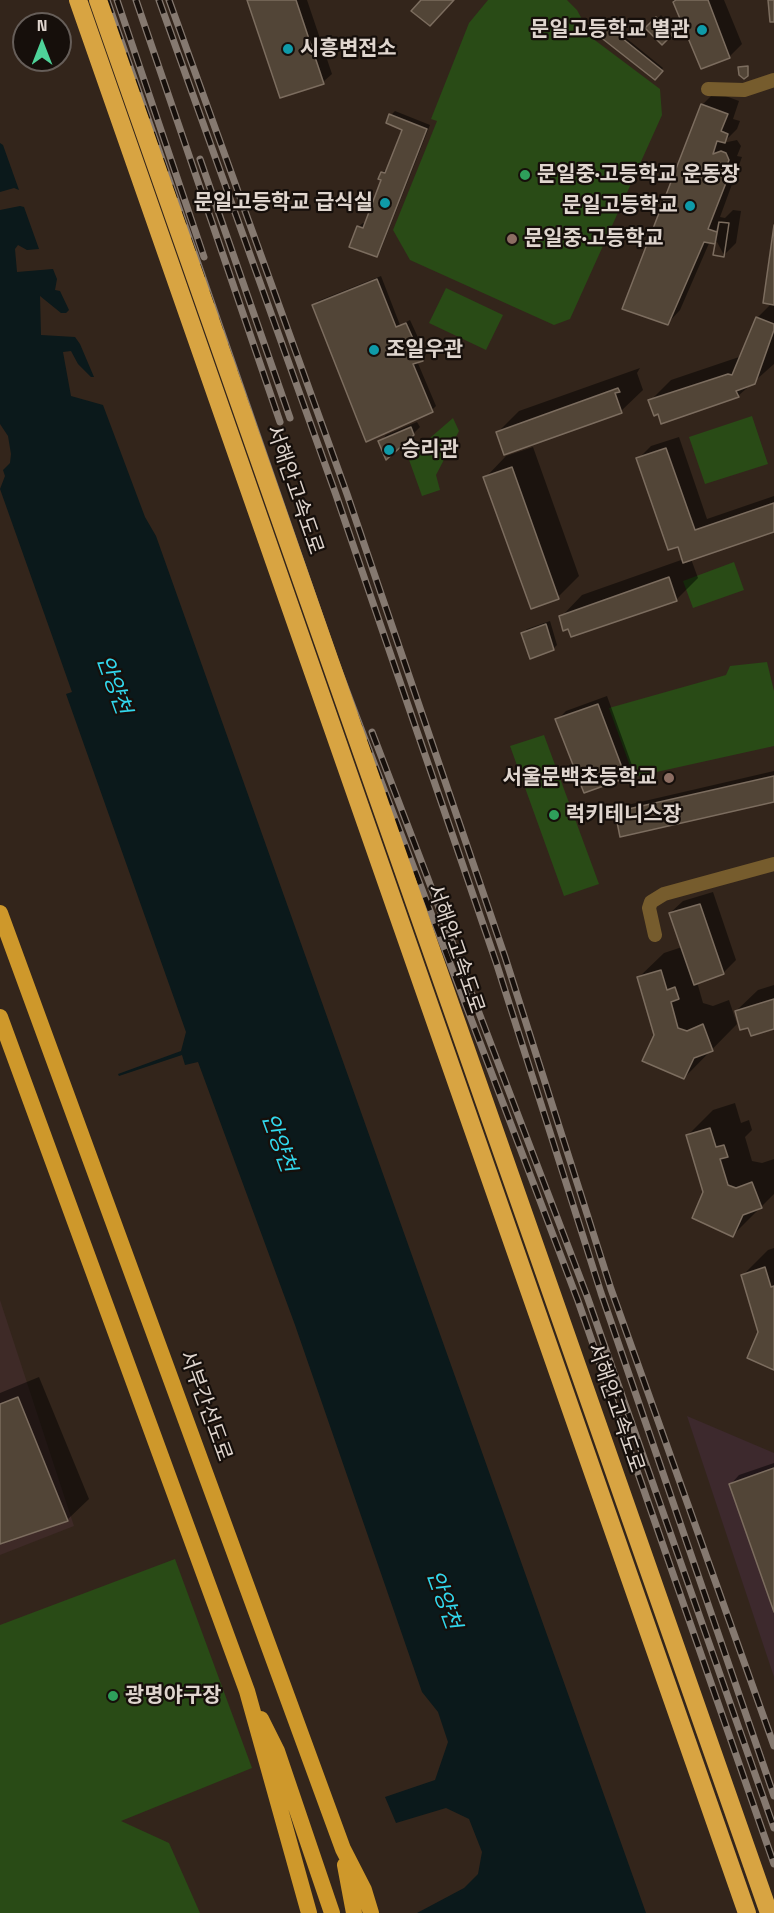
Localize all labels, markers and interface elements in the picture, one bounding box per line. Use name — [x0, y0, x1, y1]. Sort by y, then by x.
north arrow — [12, 12, 72, 72]
text: N — [37, 15, 47, 36]
place label: 문일고등학교 별관 — [530, 17, 690, 43]
marker: 문일고등학교 별관 — [695, 23, 709, 37]
place label: 시흥변전소 — [300, 36, 397, 62]
marker: 시흥변전소 — [281, 42, 295, 56]
place label: 문일중·고등학교 운동장 — [537, 162, 740, 188]
marker: 문일중·고등학교 운동장 — [518, 168, 532, 182]
place label: 문일고등학교 급식실 — [194, 190, 373, 216]
place label: 문일고등학교 — [562, 193, 678, 219]
marker: 문일고등학교 급식실 — [378, 196, 392, 210]
marker: 문일고등학교 — [683, 199, 697, 213]
place label: 문일중·고등학교 — [524, 226, 664, 252]
marker: 문일중·고등학교 — [505, 232, 519, 246]
place label: 조일우관 — [386, 337, 463, 363]
marker: 조일우관 — [367, 343, 381, 357]
street label: 서해안고속도로 — [260, 422, 328, 558]
place label: 승리관 — [401, 437, 459, 463]
marker: 승리관 — [382, 443, 396, 457]
water label: 안양천 — [90, 652, 136, 718]
place label: 서울문백초등학교 — [502, 765, 657, 791]
marker: 서울문백초등학교 — [662, 771, 676, 785]
place label: 럭키테니스장 — [566, 802, 682, 828]
marker: 럭키테니스장 — [547, 808, 561, 822]
street label: 서해안고속도로 — [421, 881, 489, 1017]
water label: 안양천 — [255, 1110, 301, 1176]
street label: 서해안고속도로 — [581, 1340, 649, 1476]
street label: 서부간선도로 — [173, 1347, 237, 1465]
water label: 안양천 — [420, 1567, 466, 1633]
place label: 광명야구장 — [125, 1683, 222, 1709]
marker: 광명야구장 — [106, 1689, 120, 1703]

